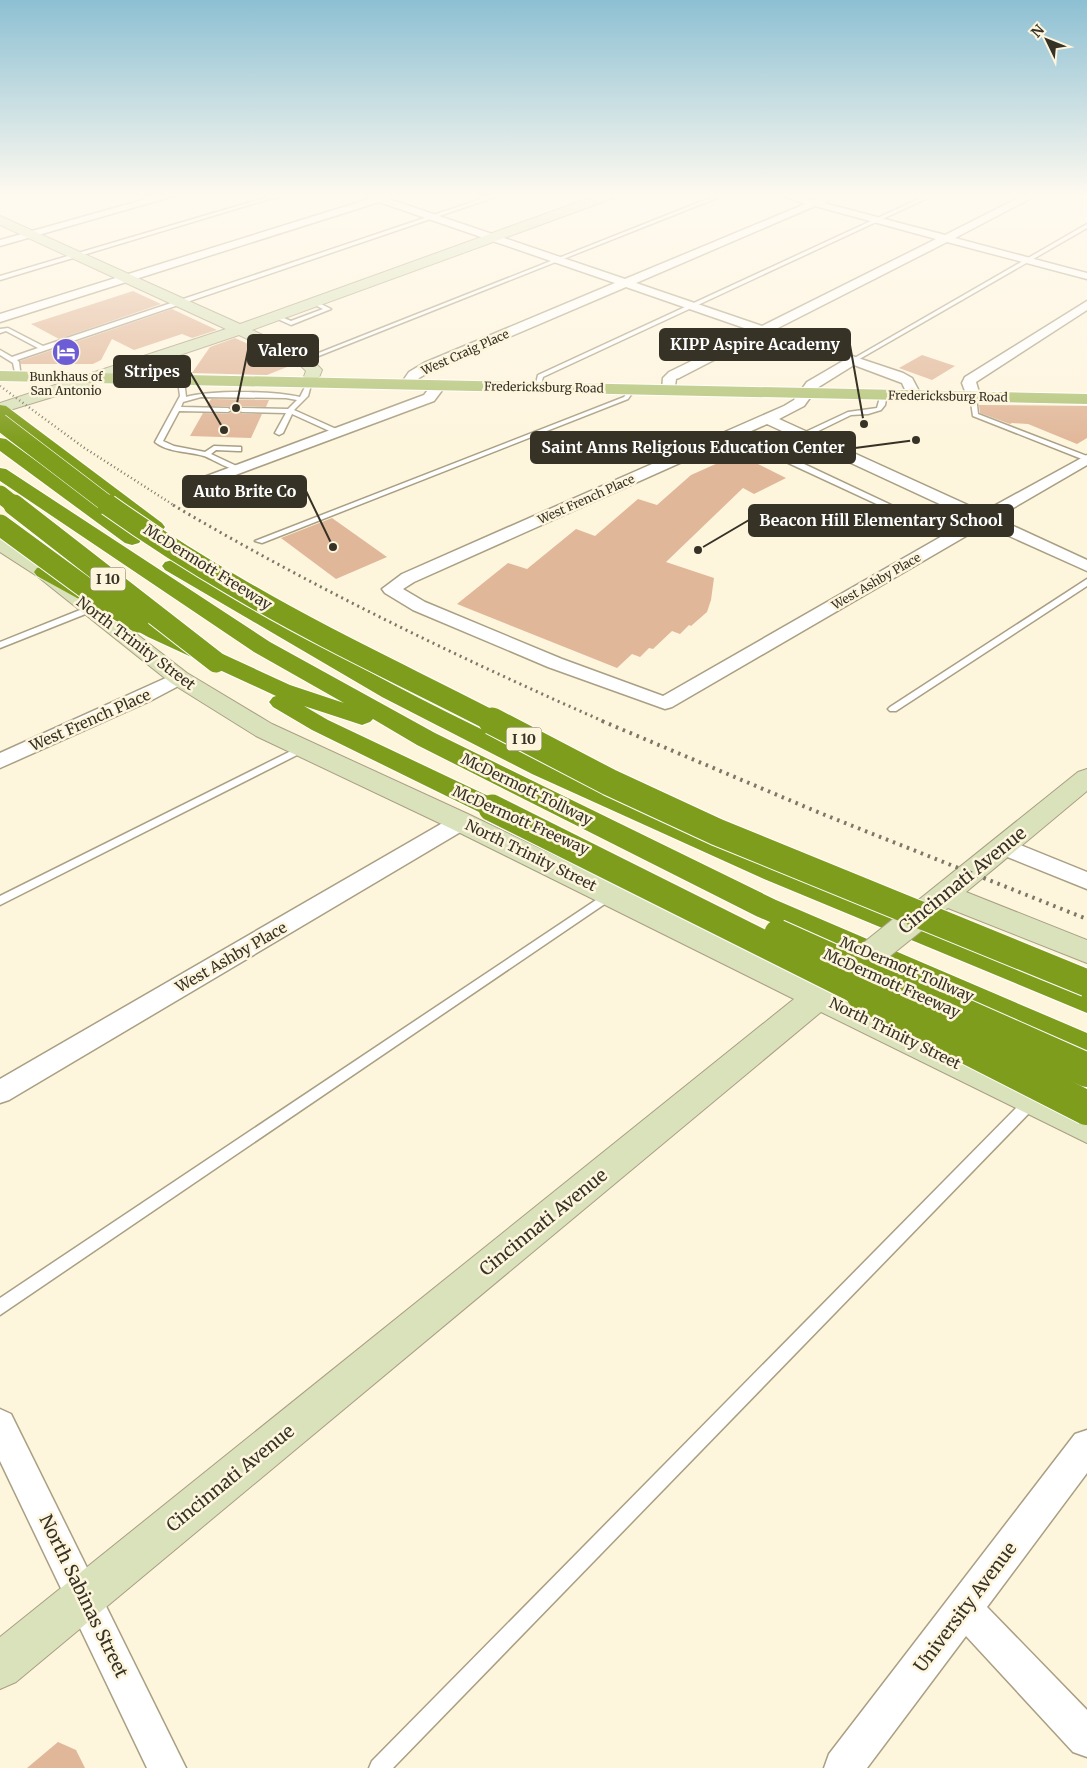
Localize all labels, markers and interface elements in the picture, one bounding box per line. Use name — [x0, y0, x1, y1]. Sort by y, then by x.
north arrow — [1022, 15, 1072, 65]
text: N — [1027, 21, 1048, 41]
street label: West Craig Place — [418, 326, 511, 378]
callout: KIPP Aspire Academy — [660, 329, 850, 360]
text: KIPP Aspire Academy — [670, 334, 840, 354]
callout: Valero — [248, 335, 318, 366]
hotel icon: Bunkhaus of San Antonio — [51, 337, 81, 367]
text: Valero — [257, 340, 308, 360]
callout: Stripes — [114, 356, 190, 387]
text: Stripes — [124, 361, 180, 381]
place label: Bunkhaus of San Antonio — [30, 369, 103, 398]
street label: Fredericksburg Road — [484, 378, 604, 396]
street label: Fredericksburg Road — [888, 387, 1008, 405]
callout: Saint Anns Religious Education Center — [531, 432, 855, 463]
text: Saint Anns Religious Education Center — [541, 437, 845, 457]
street label: West French Place — [534, 471, 637, 527]
callout: Auto Brite Co — [183, 476, 306, 507]
text: Auto Brite Co — [193, 481, 297, 501]
callout: Beacon Hill Elementary School — [749, 505, 1013, 536]
text: Beacon Hill Elementary School — [759, 510, 1003, 530]
street label: McDermott Freeway — [140, 520, 276, 614]
street label: West Ashby Place — [828, 549, 923, 613]
road number: I 10 — [90, 568, 126, 590]
street label: North Trinity Street — [73, 592, 199, 694]
street label: West French Place — [26, 685, 153, 756]
road number: I 10 — [506, 728, 542, 751]
street label: McDermott Tollway — [458, 749, 596, 829]
street label: McDermott Freeway — [450, 781, 592, 859]
street label: North Trinity Street — [462, 815, 600, 895]
street label: Cincinnati Avenue — [893, 821, 1031, 939]
street label: West Ashby Place — [171, 917, 290, 997]
street label: McDermott Tollway — [837, 932, 977, 1006]
street label: McDermott Freeway — [821, 944, 963, 1022]
street label: North Trinity Street — [826, 993, 964, 1073]
street label: Cincinnati Avenue — [474, 1163, 612, 1281]
street label: Cincinnati Avenue — [161, 1419, 299, 1537]
street label: North Sabinas Street — [34, 1511, 134, 1681]
street label: University Avenue — [909, 1537, 1021, 1677]

